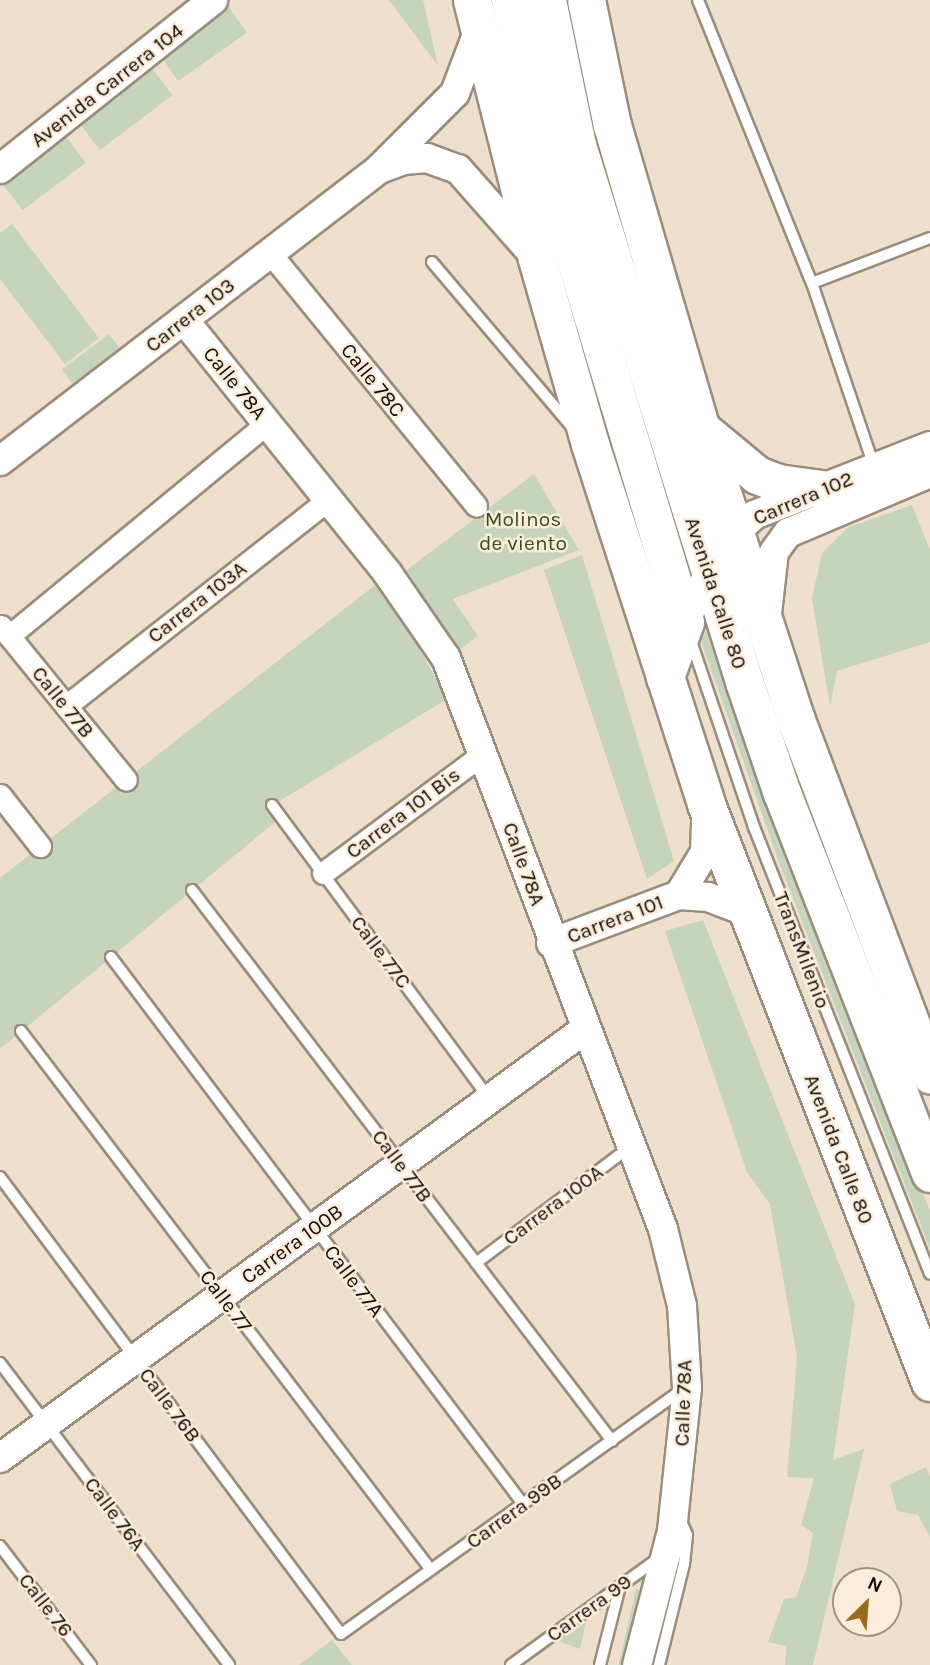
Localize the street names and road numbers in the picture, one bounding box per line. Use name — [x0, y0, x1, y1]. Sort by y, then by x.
street label: Avenida Carrera 104 — [26, 18, 188, 152]
street label: Carrera 103 — [140, 272, 240, 358]
street label: Calle 78C — [336, 338, 410, 422]
street label: Calle 78A — [198, 341, 272, 425]
street label: Carrera 102 — [749, 466, 857, 530]
street label: Avenida Calle 80 — [680, 514, 752, 672]
street label: Carrera 103A — [143, 556, 251, 648]
street label: Calle 77B — [27, 661, 99, 743]
street label: Carrera 101 Bis — [341, 762, 465, 864]
street label: Calle 78A — [497, 819, 551, 909]
street label: TransMilenio — [768, 888, 836, 1012]
street label: Carrera 101 — [563, 889, 667, 949]
street label: Calle 77C — [345, 911, 417, 993]
street label: Avenida Calle 80 — [799, 1071, 879, 1227]
street label: Calle 77B — [366, 1125, 438, 1207]
street label: Carrera 100A — [498, 1159, 608, 1251]
street label: Carrera 100B — [236, 1199, 348, 1289]
street label: Calle 77A — [319, 1240, 389, 1322]
street label: Calle 77 — [194, 1265, 258, 1337]
street label: Calle 78A — [669, 1359, 697, 1447]
street label: Calle 76B — [134, 1363, 206, 1447]
street label: Carrera 99B — [461, 1468, 567, 1554]
street label: Calle 76A — [79, 1472, 151, 1556]
street label: Calle 76 — [13, 1568, 79, 1642]
street label: Carrera 99 — [542, 1569, 636, 1647]

